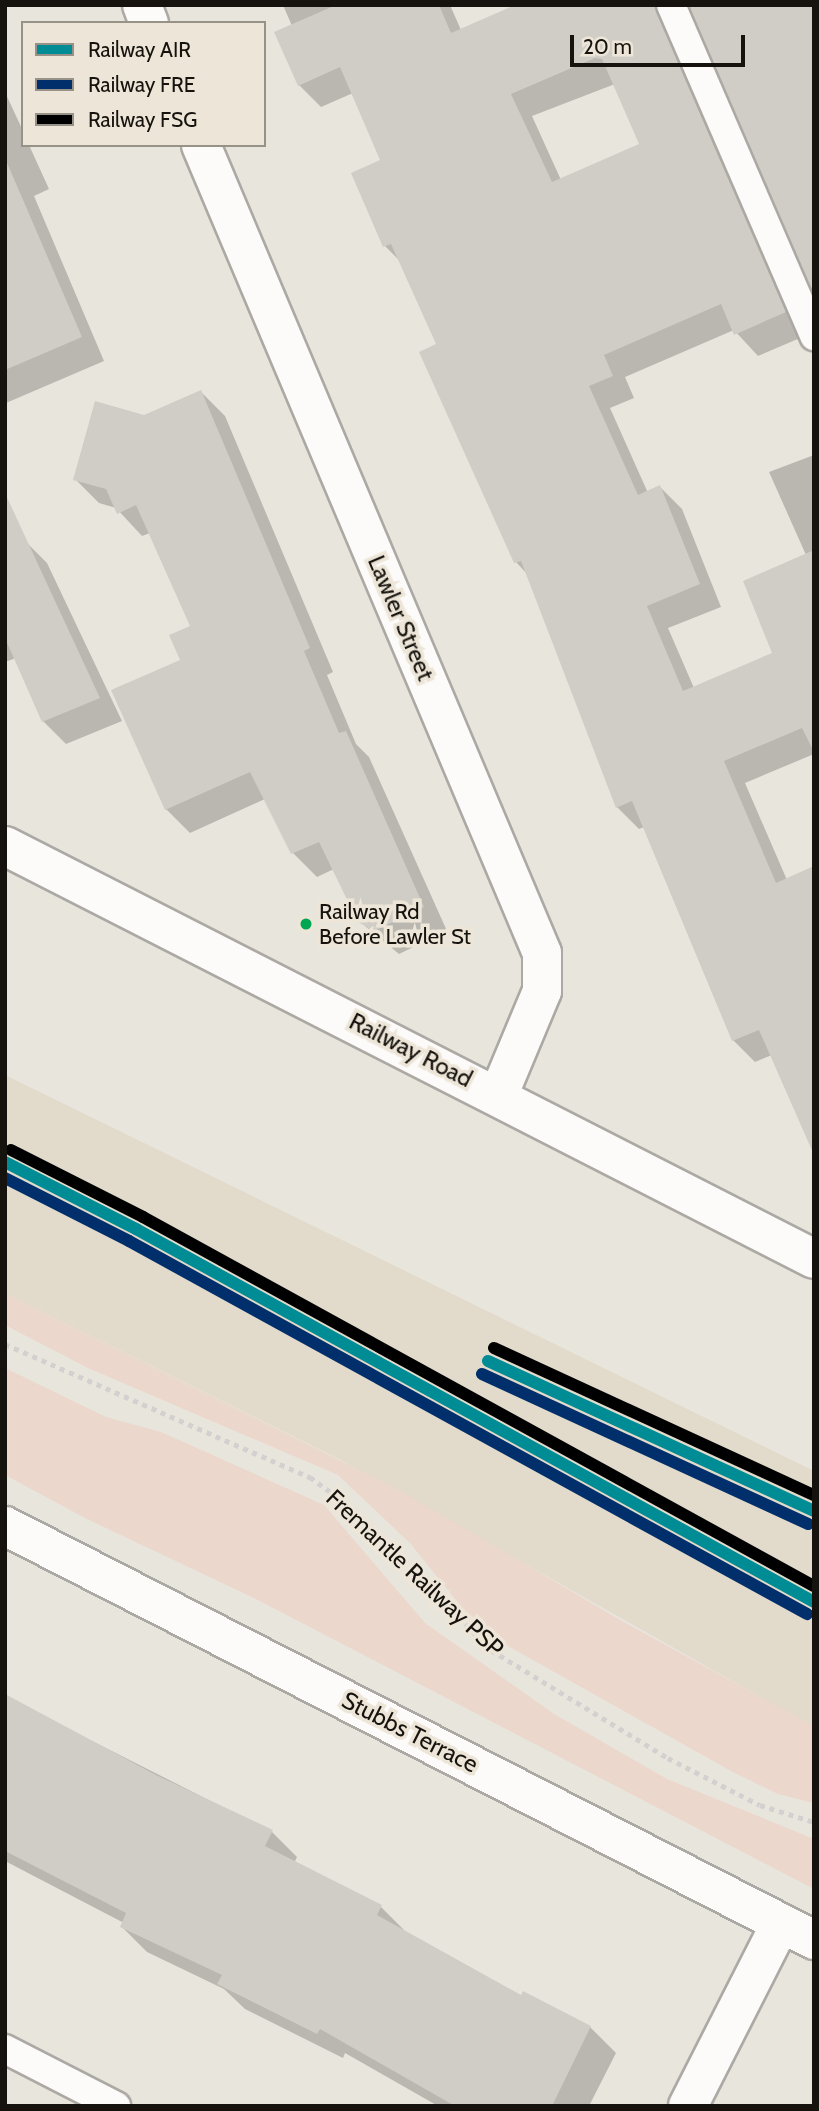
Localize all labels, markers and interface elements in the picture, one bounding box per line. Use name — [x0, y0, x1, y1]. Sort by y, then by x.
legend — [21, 21, 266, 147]
scale bar — [574, 21, 749, 65]
text: 20 m — [583, 34, 632, 59]
text: Railway AIR — [88, 37, 191, 62]
text: Railway FRE — [88, 72, 195, 97]
text: Railway FSG — [88, 107, 197, 132]
street label: Lawler Street — [362, 551, 440, 685]
place label: Railway Rd Before Lawler St — [319, 898, 471, 950]
marker: Railway Rd Before Lawler St — [299, 917, 313, 931]
street label: Railway Road — [345, 1007, 477, 1093]
street label: Fremantle Railway PSP — [320, 1483, 510, 1663]
street label: Stubbs Terrace — [337, 1685, 483, 1779]

